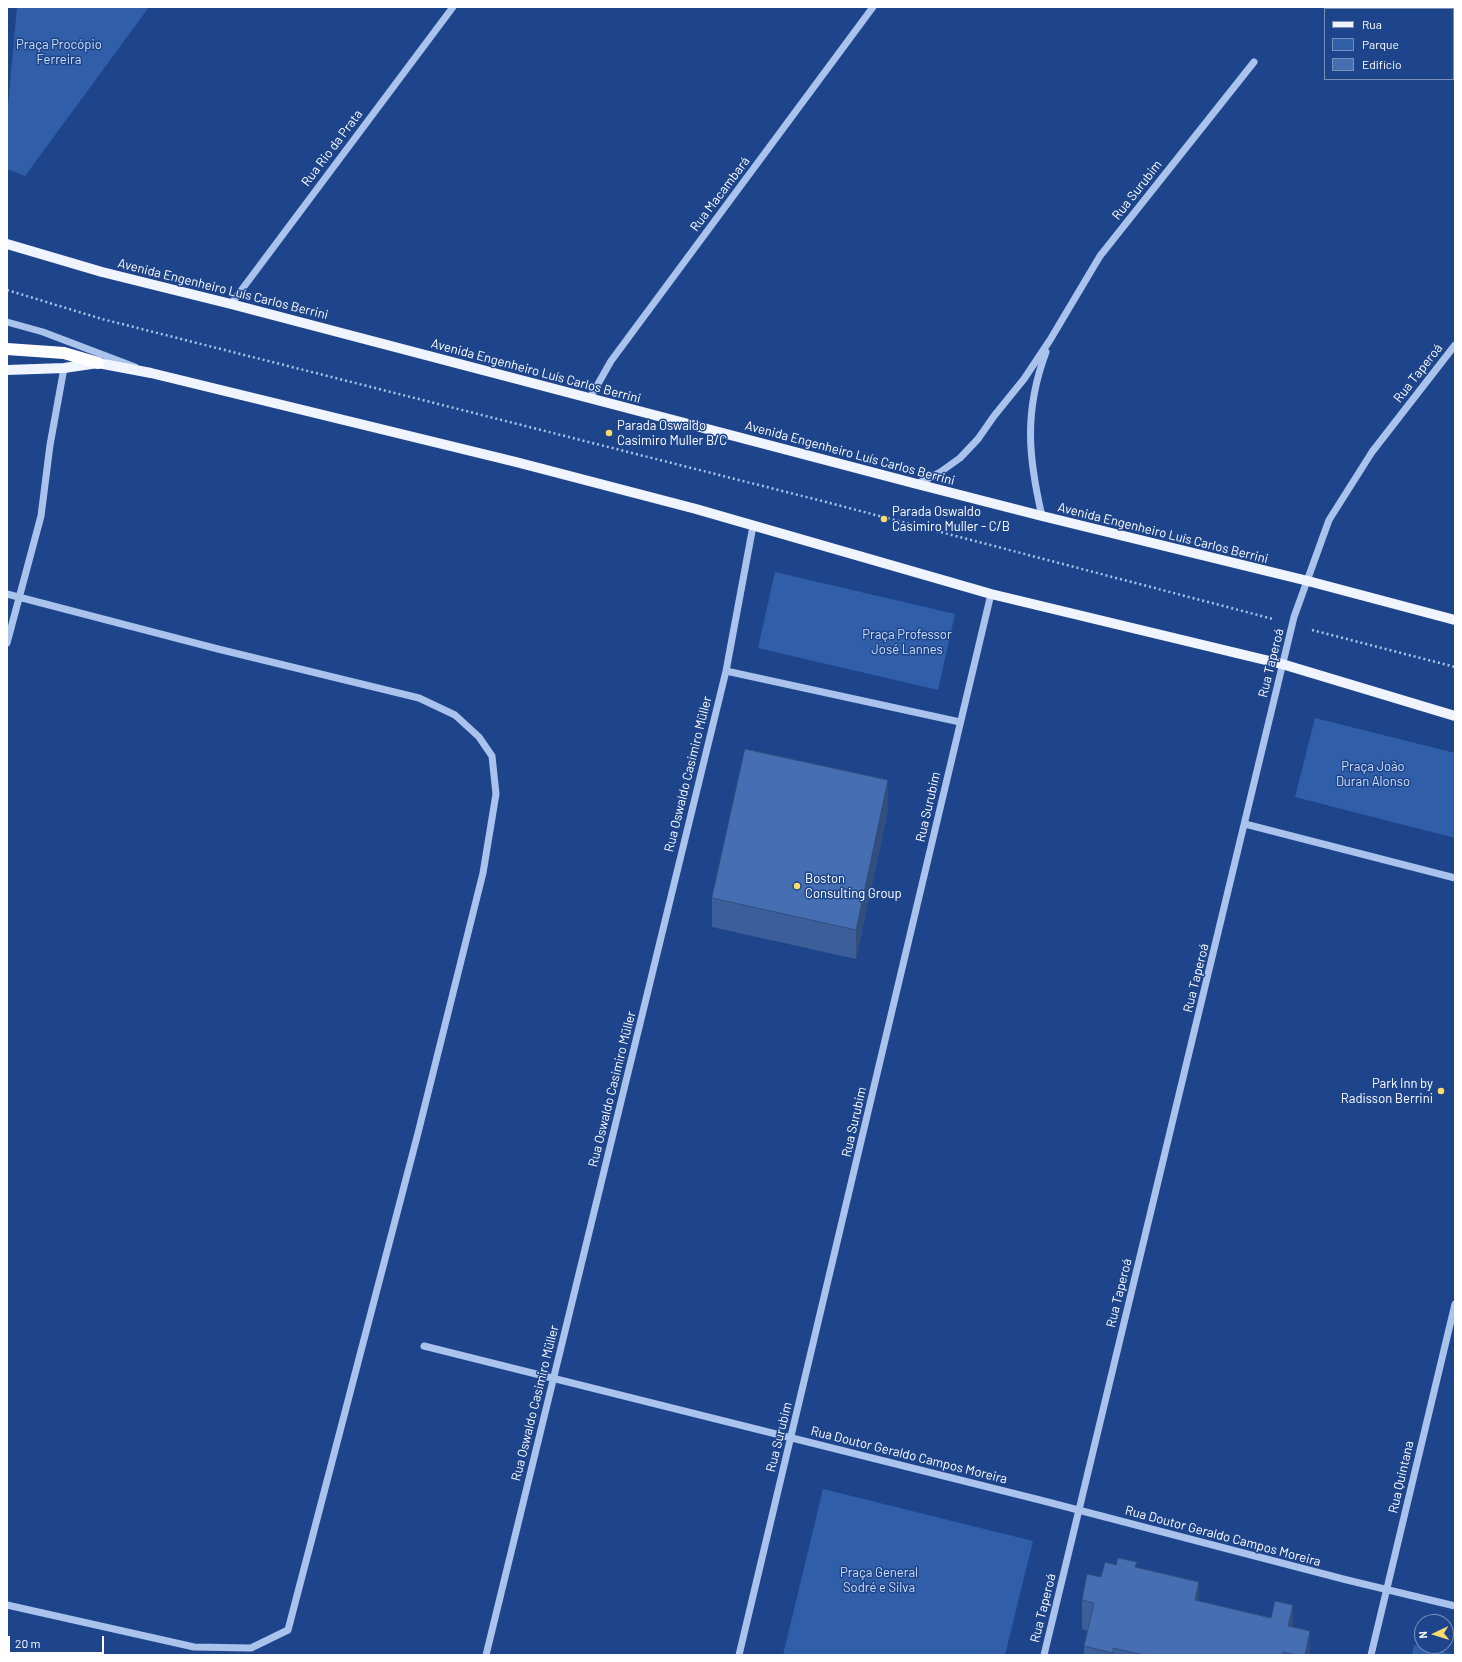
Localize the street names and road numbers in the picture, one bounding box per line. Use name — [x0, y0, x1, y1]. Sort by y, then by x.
street label: Rua Rio da Prata — [298, 107, 366, 189]
street label: Rua Macambará — [687, 154, 753, 234]
street label: Rua Surubim — [1109, 157, 1165, 223]
street label: Avenida Engenheiro Luís Carlos Berrini — [116, 255, 330, 323]
street label: Avenida Engenheiro Luís Carlos Berrini — [429, 335, 643, 407]
street label: Rua Taperoá — [1390, 340, 1446, 406]
street label: Avenida Engenheiro Luís Carlos Berrini — [743, 417, 957, 489]
street label: Avenida Engenheiro Luís Carlos Berrini — [1056, 499, 1270, 567]
street label: Rua Taperoá — [1255, 627, 1287, 699]
street label: Rua Oswaldo Casimiro Müller — [661, 694, 715, 854]
street label: Rua Surubim — [912, 770, 944, 844]
street label: Rua Taperoá — [1180, 942, 1212, 1014]
street label: Rua Oswaldo Casimiro Müller — [585, 1009, 639, 1169]
street label: Rua Surubim — [838, 1085, 870, 1159]
street label: Rua Taperoá — [1103, 1257, 1135, 1329]
street label: Rua Oswaldo Casimiro Müller — [508, 1323, 562, 1483]
street label: Rua Surubim — [763, 1400, 795, 1474]
street label: Rua Doutor Geraldo Campos Moreira — [809, 1423, 1009, 1487]
street label: Rua Quintana — [1385, 1439, 1417, 1515]
street label: Rua Doutor Geraldo Campos Moreira — [1123, 1502, 1323, 1570]
street label: Rua Taperoá — [1027, 1572, 1059, 1644]

